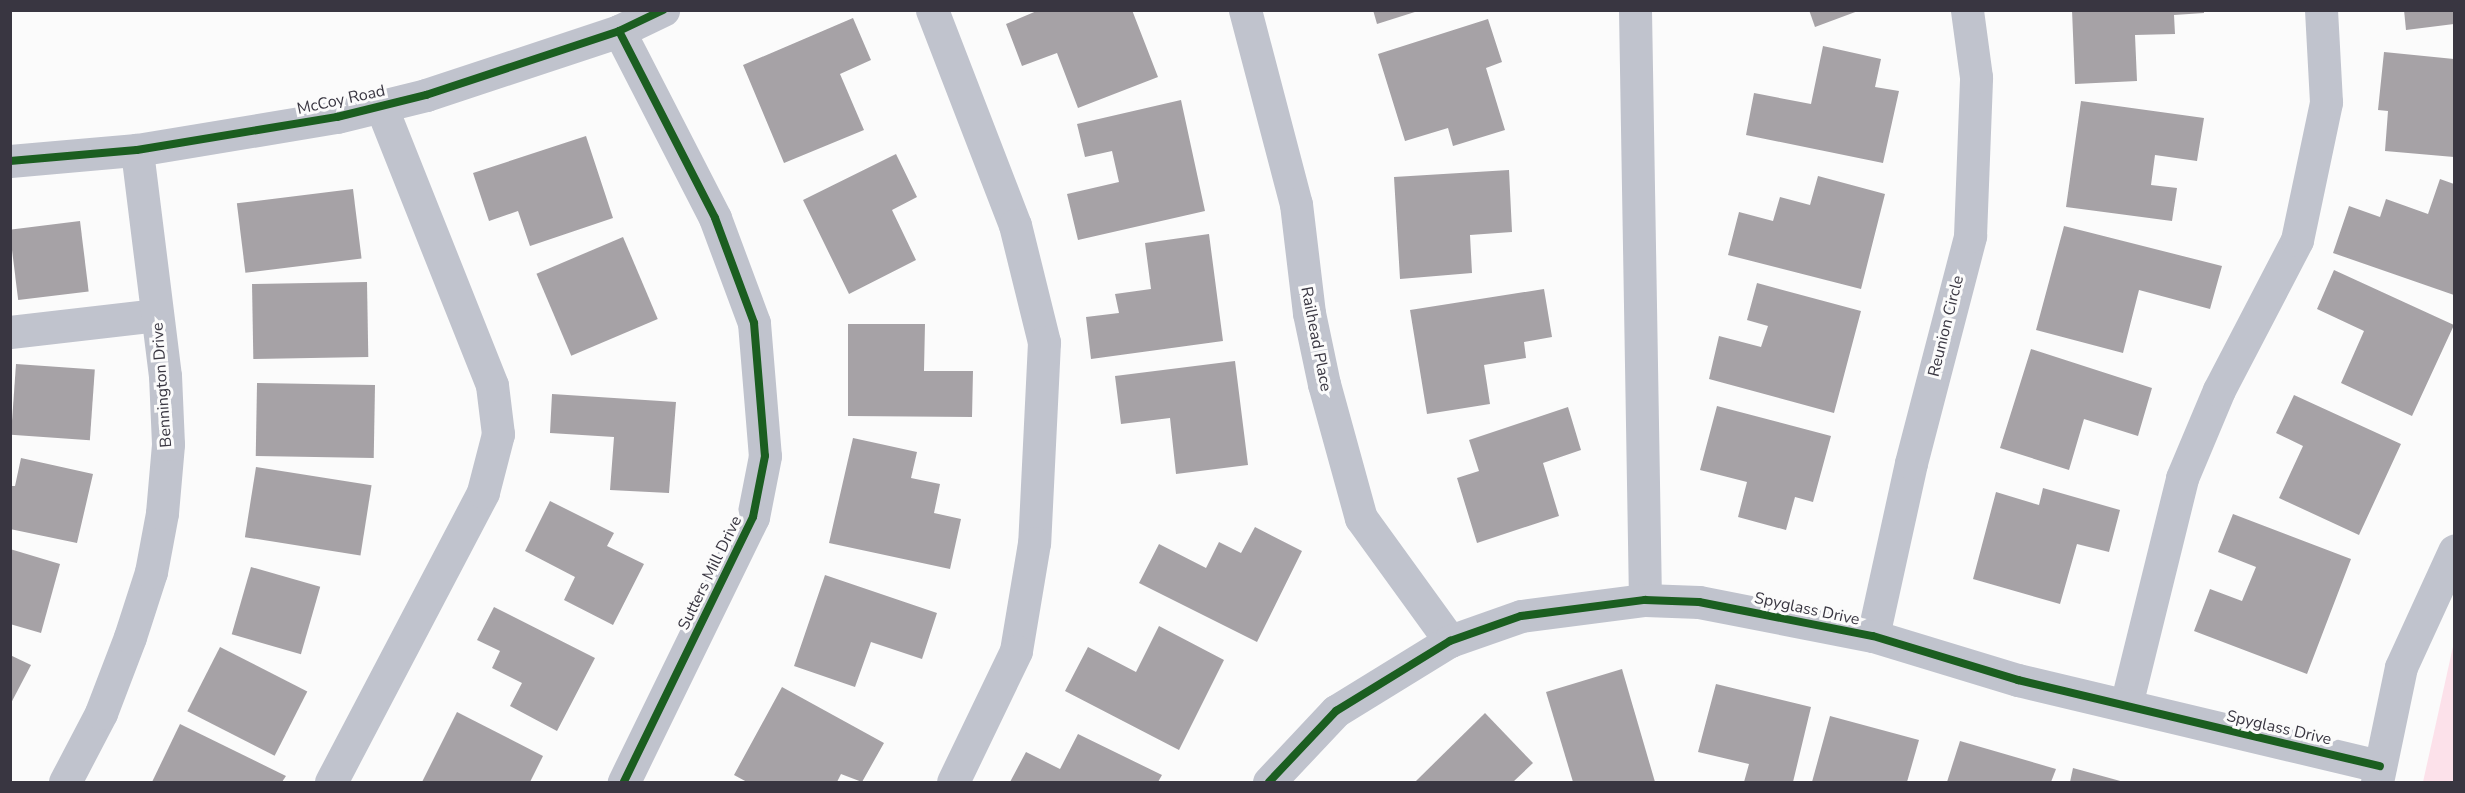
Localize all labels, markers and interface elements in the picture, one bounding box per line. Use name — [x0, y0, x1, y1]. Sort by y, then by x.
street label: McCoy Road — [295, 81, 387, 119]
street label: Reunion Circle — [1924, 273, 1968, 379]
street label: Railhead Place — [1296, 285, 1336, 393]
street label: Bennington Drive — [148, 322, 176, 448]
street label: Sutters Mill Drive — [674, 513, 746, 633]
street label: Spyglass Drive — [1753, 588, 1861, 630]
street label: Spyglass Drive — [2225, 707, 2333, 749]

